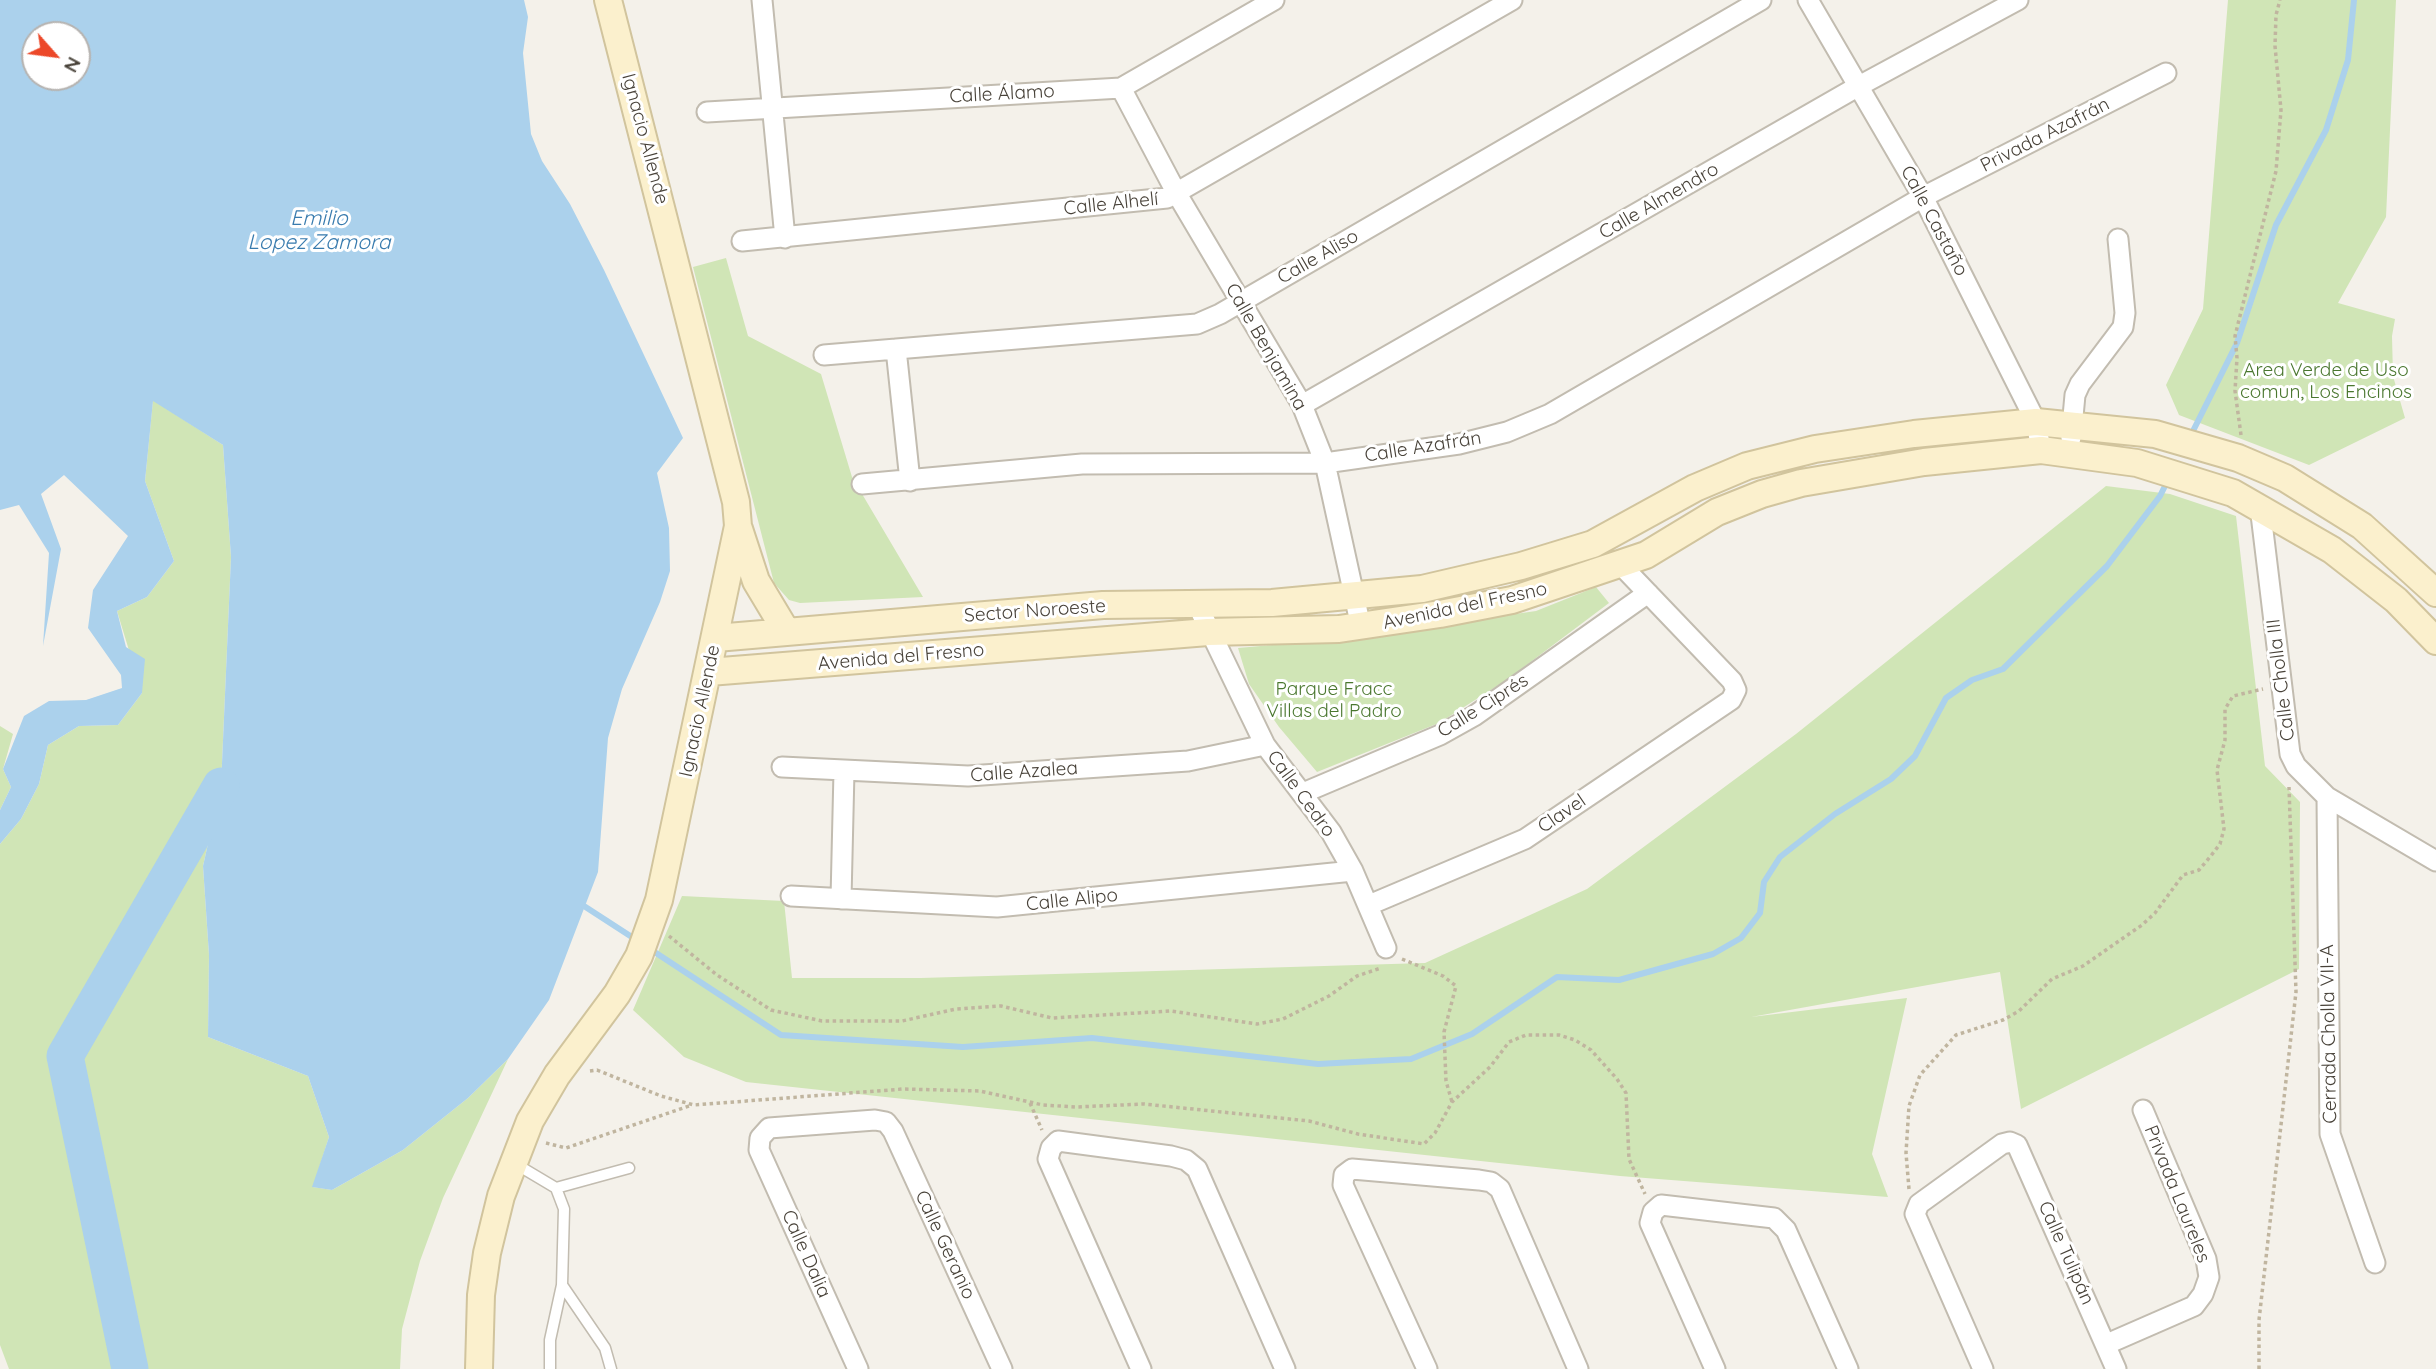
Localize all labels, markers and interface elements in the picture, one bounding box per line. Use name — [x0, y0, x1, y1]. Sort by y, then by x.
north arrow — [21, 21, 91, 91]
text: N — [59, 53, 87, 77]
street label: Ignacio Allende — [617, 71, 673, 207]
street label: Calle Álamo — [949, 80, 1055, 108]
street label: Privada Azafrán — [1977, 93, 2113, 177]
street label: Calle Almendro — [1595, 158, 1723, 244]
street label: Calle Castaño — [1895, 162, 1973, 280]
street label: Calle Alhelí — [1063, 188, 1159, 220]
water label: Emilio Lopez Zamora — [248, 206, 390, 256]
street label: Calle Aliso — [1274, 225, 1362, 289]
street label: Calle Benjamina — [1220, 279, 1312, 415]
park label: Area Verde de Uso comun, Los Encinos — [2240, 359, 2412, 403]
street label: Calle Azafrán — [1363, 427, 1483, 467]
street label: Avenida del Fresno — [1381, 577, 1549, 635]
street label: Sector Noroeste — [963, 595, 1107, 627]
street label: Calle Cholla III — [2262, 618, 2300, 742]
street label: Avenida del Fresno — [817, 638, 985, 676]
street label: Ignacio Allende — [675, 643, 725, 779]
street label: Calle Ciprés — [1433, 669, 1533, 743]
park label: Parque Fracc Villas del Padro — [1266, 678, 1402, 722]
street label: Calle Cedro — [1262, 746, 1340, 842]
street label: Calle Azalea — [969, 757, 1079, 787]
street label: Clavel — [1534, 790, 1590, 838]
street label: Calle Alipo — [1025, 884, 1119, 916]
street label: Cerrada Cholla VII-A — [2316, 944, 2342, 1124]
street label: Privada Laureles — [2139, 1122, 2215, 1266]
street label: Calle Geranio — [910, 1187, 980, 1303]
street label: Calle Tulipán — [2033, 1198, 2099, 1308]
street label: Calle Dalia — [777, 1207, 835, 1301]

